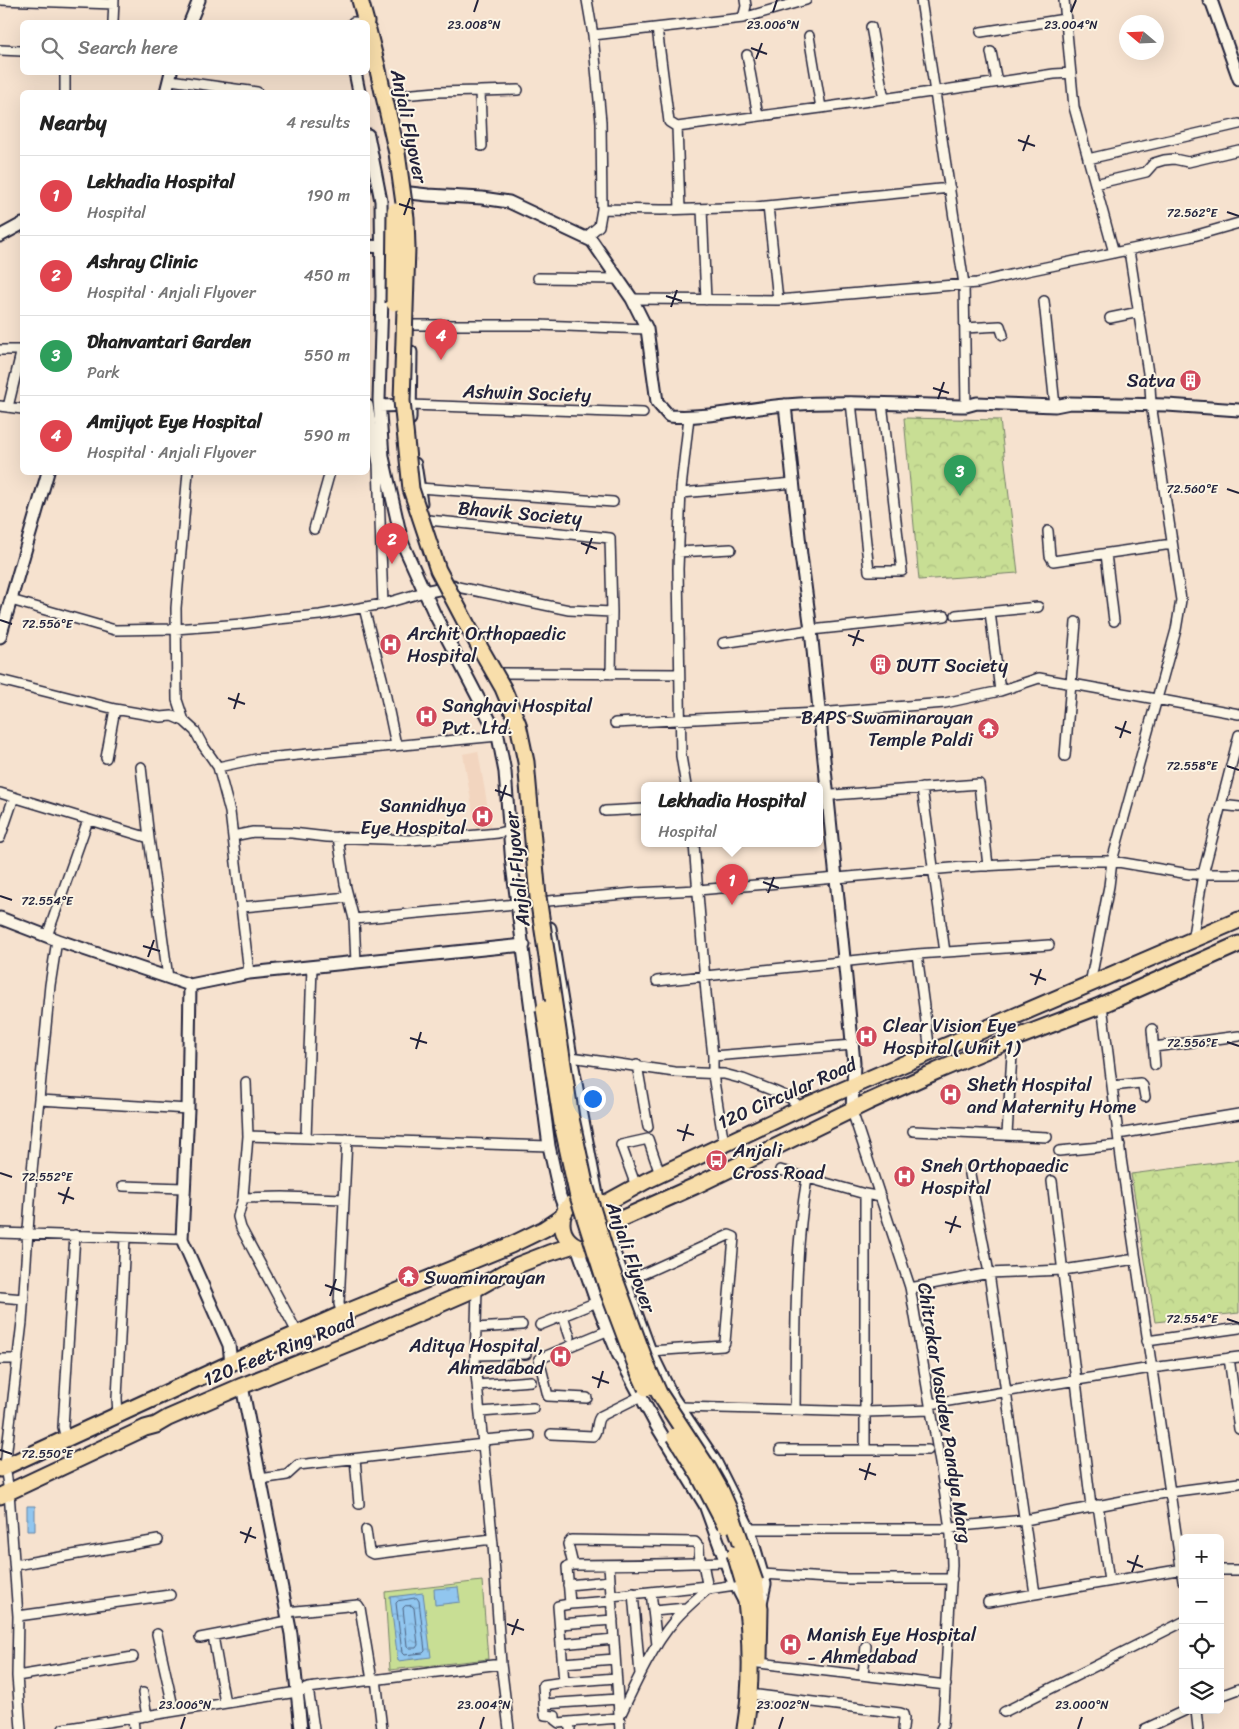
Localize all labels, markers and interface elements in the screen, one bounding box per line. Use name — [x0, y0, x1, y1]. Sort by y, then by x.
text: 23.008°N — [448, 14, 501, 36]
text: 23.006°N — [747, 14, 800, 36]
text: 23.004°N — [1044, 14, 1098, 36]
north arrow — [1119, 15, 1164, 60]
search box — [20, 20, 370, 75]
text: Search here — [78, 31, 178, 64]
icon: search — [38, 34, 66, 62]
street label: Anjali Flyover — [381, 65, 437, 187]
text: Nearby — [40, 104, 106, 142]
text: 4 results — [286, 108, 350, 137]
text: Lekhadia Hospital — [87, 165, 235, 198]
text: 1 — [53, 181, 59, 210]
text: 190 m — [307, 181, 350, 210]
text: Hospital — [87, 198, 146, 227]
text: 72.562°E — [1167, 202, 1218, 224]
text: Ashray Clinic — [87, 245, 198, 278]
text: 2 — [51, 261, 61, 290]
text: 450 m — [304, 261, 350, 290]
text: Hospital · Anjali Flyover — [87, 278, 256, 307]
pin: 4 — [425, 319, 457, 360]
text: Dhanvantari Garden — [87, 325, 251, 358]
text: 3 — [52, 341, 60, 370]
text: 550 m — [304, 341, 350, 370]
text: Park — [87, 358, 120, 387]
place label: Satva — [1127, 364, 1175, 397]
building icon: Satva — [1179, 368, 1203, 392]
street label: Ashwin Society — [461, 374, 592, 412]
text: Amijyot Eye Hospital — [87, 405, 262, 438]
text: 4 — [51, 421, 61, 450]
text: 590 m — [304, 421, 350, 450]
text: Hospital · Anjali Flyover — [87, 438, 256, 467]
pin: 3 — [944, 455, 976, 496]
text: 72.560°E — [1167, 478, 1219, 500]
street label: Bhavik Society — [457, 491, 584, 535]
pin: 2 — [376, 523, 408, 564]
text: 72.556°E — [22, 613, 74, 635]
place label: Archit Orthopaedic Hospital — [406, 617, 567, 672]
hospital icon: Archit Orthopaedic Hospital — [379, 632, 403, 656]
place label: DUTT Society — [896, 649, 1008, 682]
building icon: DUTT Society — [868, 653, 892, 677]
place label: Sanghavi Hospital Pvt. Ltd. — [442, 689, 593, 744]
place label: BAPS Swaminarayan Temple Paldi — [801, 701, 974, 756]
hospital icon: Sanghavi Hospital Pvt. Ltd. — [414, 704, 438, 728]
temple icon: BAPS Swaminarayan Temple Paldi — [977, 716, 1001, 740]
text: 72.558°E — [1166, 755, 1219, 777]
popup — [641, 782, 823, 847]
text: Lekhadia Hospital — [658, 784, 806, 817]
place label: Sannidhya Eye Hospital — [361, 789, 467, 844]
hospital icon: Sannidhya Eye Hospital — [470, 804, 494, 828]
street label: Anjali Flyover — [494, 809, 540, 929]
text: Hospital — [658, 817, 717, 846]
pin: 1 — [716, 864, 748, 905]
text: 72.554°E — [21, 890, 74, 912]
place label: Clear Vision Eye Hospital( Unit 1) — [883, 1009, 1021, 1064]
hospital icon: Clear Vision Eye Hospital( Unit 1) — [855, 1024, 879, 1048]
text: 72.556°E — [1167, 1032, 1219, 1054]
street label: 120 Circular Road — [712, 1047, 863, 1138]
place label: Sheth Hospital and Maternity Home — [967, 1068, 1136, 1123]
hospital icon: Sheth Hospital and Maternity Home — [939, 1083, 963, 1107]
your location — [580, 1086, 606, 1112]
place label: Anjali Cross Road — [732, 1134, 826, 1189]
bus stop icon: Anjali Cross Road — [705, 1149, 729, 1173]
place label: Sneh Orthopaedic Hospital — [921, 1149, 1069, 1204]
hospital icon: Sneh Orthopaedic Hospital — [893, 1164, 917, 1188]
text: 72.552°E — [22, 1166, 74, 1188]
street label: Anjali Flyover — [596, 1196, 666, 1318]
place label: Swaminarayan — [424, 1261, 545, 1294]
temple icon: Swaminarayan — [396, 1265, 420, 1289]
street label: Chitrakar Vasudev Pandya Marg — [908, 1280, 982, 1546]
street label: 120 Feet Ring Road — [198, 1304, 362, 1396]
text: 72.554°E — [1166, 1308, 1219, 1330]
place label: Aditya Hospital, Ahmedabad — [408, 1329, 545, 1384]
hospital icon: Aditya Hospital, Ahmedabad — [548, 1344, 572, 1368]
text: 72.550°E — [21, 1443, 74, 1465]
map controls — [1179, 1534, 1224, 1714]
button: + — [1179, 1534, 1224, 1579]
button: − — [1179, 1579, 1224, 1624]
place label: Manish Eye Hospital - Ahmedabad — [807, 1618, 977, 1673]
button: locate — [1179, 1624, 1224, 1669]
hospital icon: Manish Eye Hospital - Ahmedabad — [779, 1633, 803, 1657]
button: layers — [1179, 1669, 1224, 1714]
text: 23.006°N — [159, 1694, 212, 1716]
text: 23.004°N — [457, 1694, 511, 1716]
text: 23.002°N — [757, 1694, 810, 1716]
text: 23.000°N — [1055, 1694, 1109, 1716]

